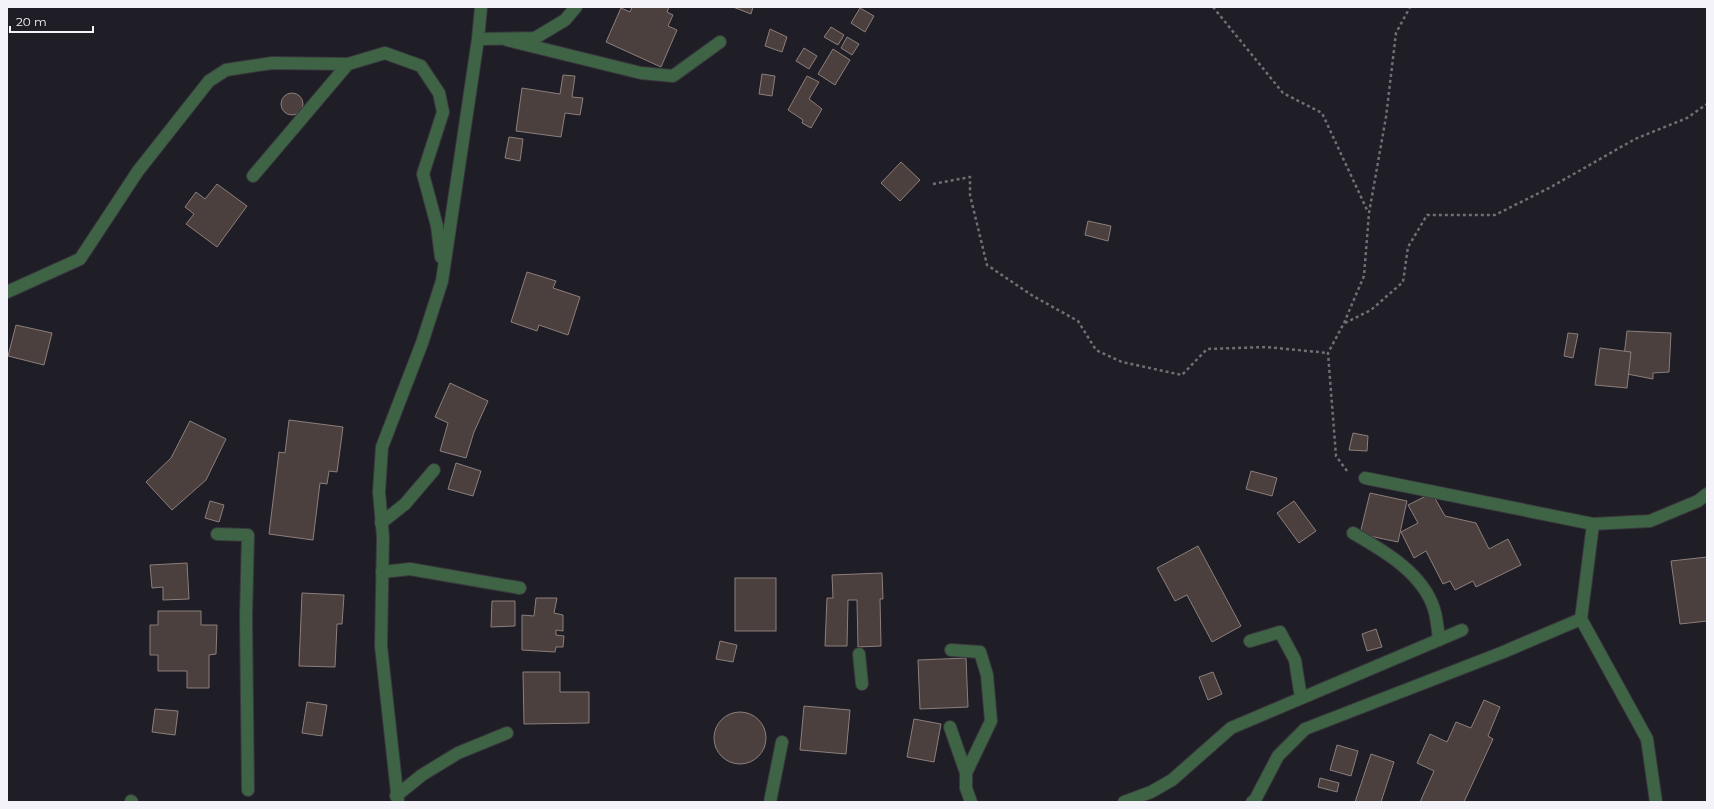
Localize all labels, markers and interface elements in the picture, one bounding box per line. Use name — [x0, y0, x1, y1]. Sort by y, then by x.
scale bar — [10, 8, 93, 34]
text: 20 m — [16, 14, 47, 29]

